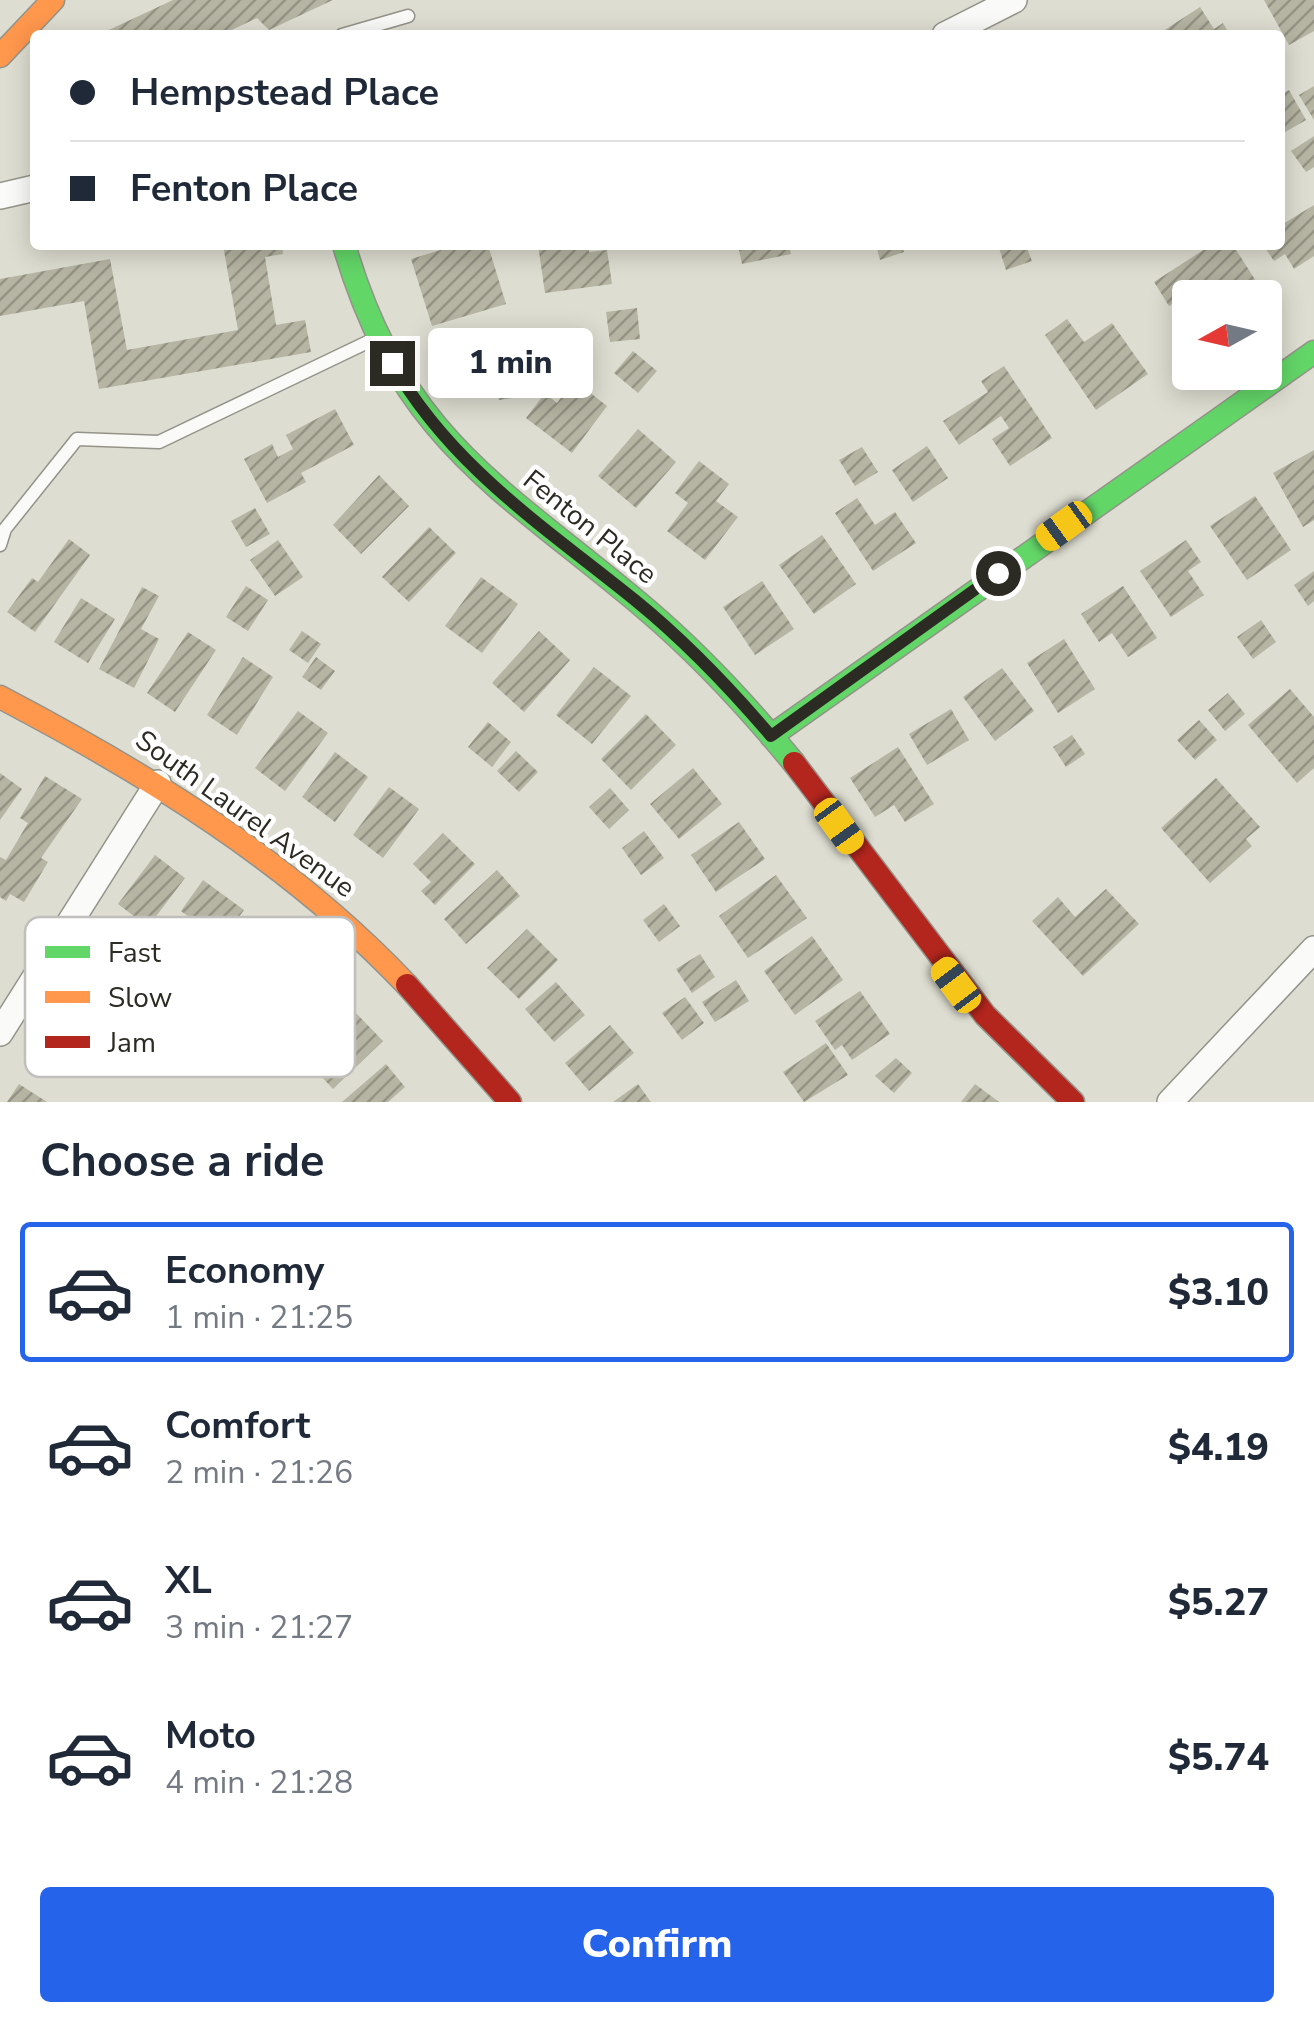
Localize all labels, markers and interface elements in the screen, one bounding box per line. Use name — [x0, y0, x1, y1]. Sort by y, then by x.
text: Hempstead Place — [130, 67, 439, 118]
text: Fenton Place — [130, 163, 358, 214]
north arrow — [1172, 280, 1282, 390]
map controls — [1172, 280, 1282, 390]
callout: 1 min — [427, 328, 592, 398]
route end — [370, 341, 415, 386]
text: 1 min — [468, 341, 553, 384]
street label: Fenton Place — [515, 461, 665, 593]
car — [1031, 496, 1097, 556]
route start — [976, 551, 1021, 596]
street label: South Laurel Avenue — [128, 721, 362, 907]
car — [809, 793, 869, 859]
legend — [25, 917, 355, 1077]
text: Fast — [108, 934, 161, 972]
car — [926, 952, 986, 1018]
text: Slow — [108, 979, 172, 1017]
text: Jam — [107, 1024, 156, 1062]
text: Choose a ride — [40, 1131, 325, 1192]
text: Economy — [165, 1245, 324, 1296]
icon: car — [45, 1247, 135, 1337]
text: $3.10 — [1168, 1267, 1269, 1318]
text: 1 min · 21:25 — [165, 1296, 353, 1339]
text: Comfort — [165, 1400, 310, 1451]
icon: car — [45, 1402, 135, 1492]
text: $4.19 — [1168, 1422, 1269, 1473]
text: 2 min · 21:26 — [165, 1451, 353, 1494]
text: XL — [165, 1555, 212, 1606]
icon: car — [45, 1557, 135, 1647]
text: $5.27 — [1168, 1577, 1269, 1628]
text: 3 min · 21:27 — [165, 1606, 353, 1649]
text: Moto — [165, 1710, 256, 1761]
icon: car — [45, 1712, 135, 1802]
text: $5.74 — [1168, 1732, 1269, 1783]
text: 4 min · 21:28 — [165, 1761, 353, 1804]
button: Confirm — [40, 1887, 1274, 2002]

